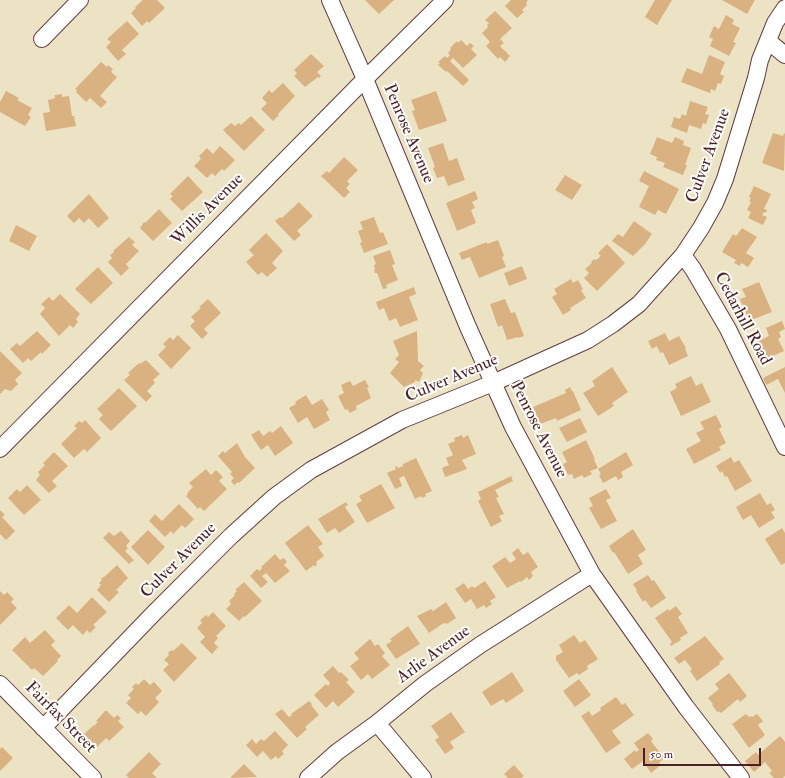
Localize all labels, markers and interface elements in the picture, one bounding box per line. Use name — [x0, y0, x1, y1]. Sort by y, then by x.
street label: Penrose Avenue — [378, 81, 438, 187]
street label: Culver Avenue — [683, 106, 735, 206]
street label: Willis Avenue — [168, 170, 248, 250]
street label: Cedarhill Road — [709, 269, 775, 369]
street label: Culver Avenue — [403, 350, 501, 408]
street label: Penrose Avenue — [505, 378, 571, 482]
street label: Culver Avenue — [137, 519, 221, 603]
street label: Arlie Avenue — [393, 622, 475, 688]
street label: Fairfax Street — [20, 678, 100, 758]
scale bar — [645, 740, 763, 766]
text: 50 m — [650, 747, 673, 762]

